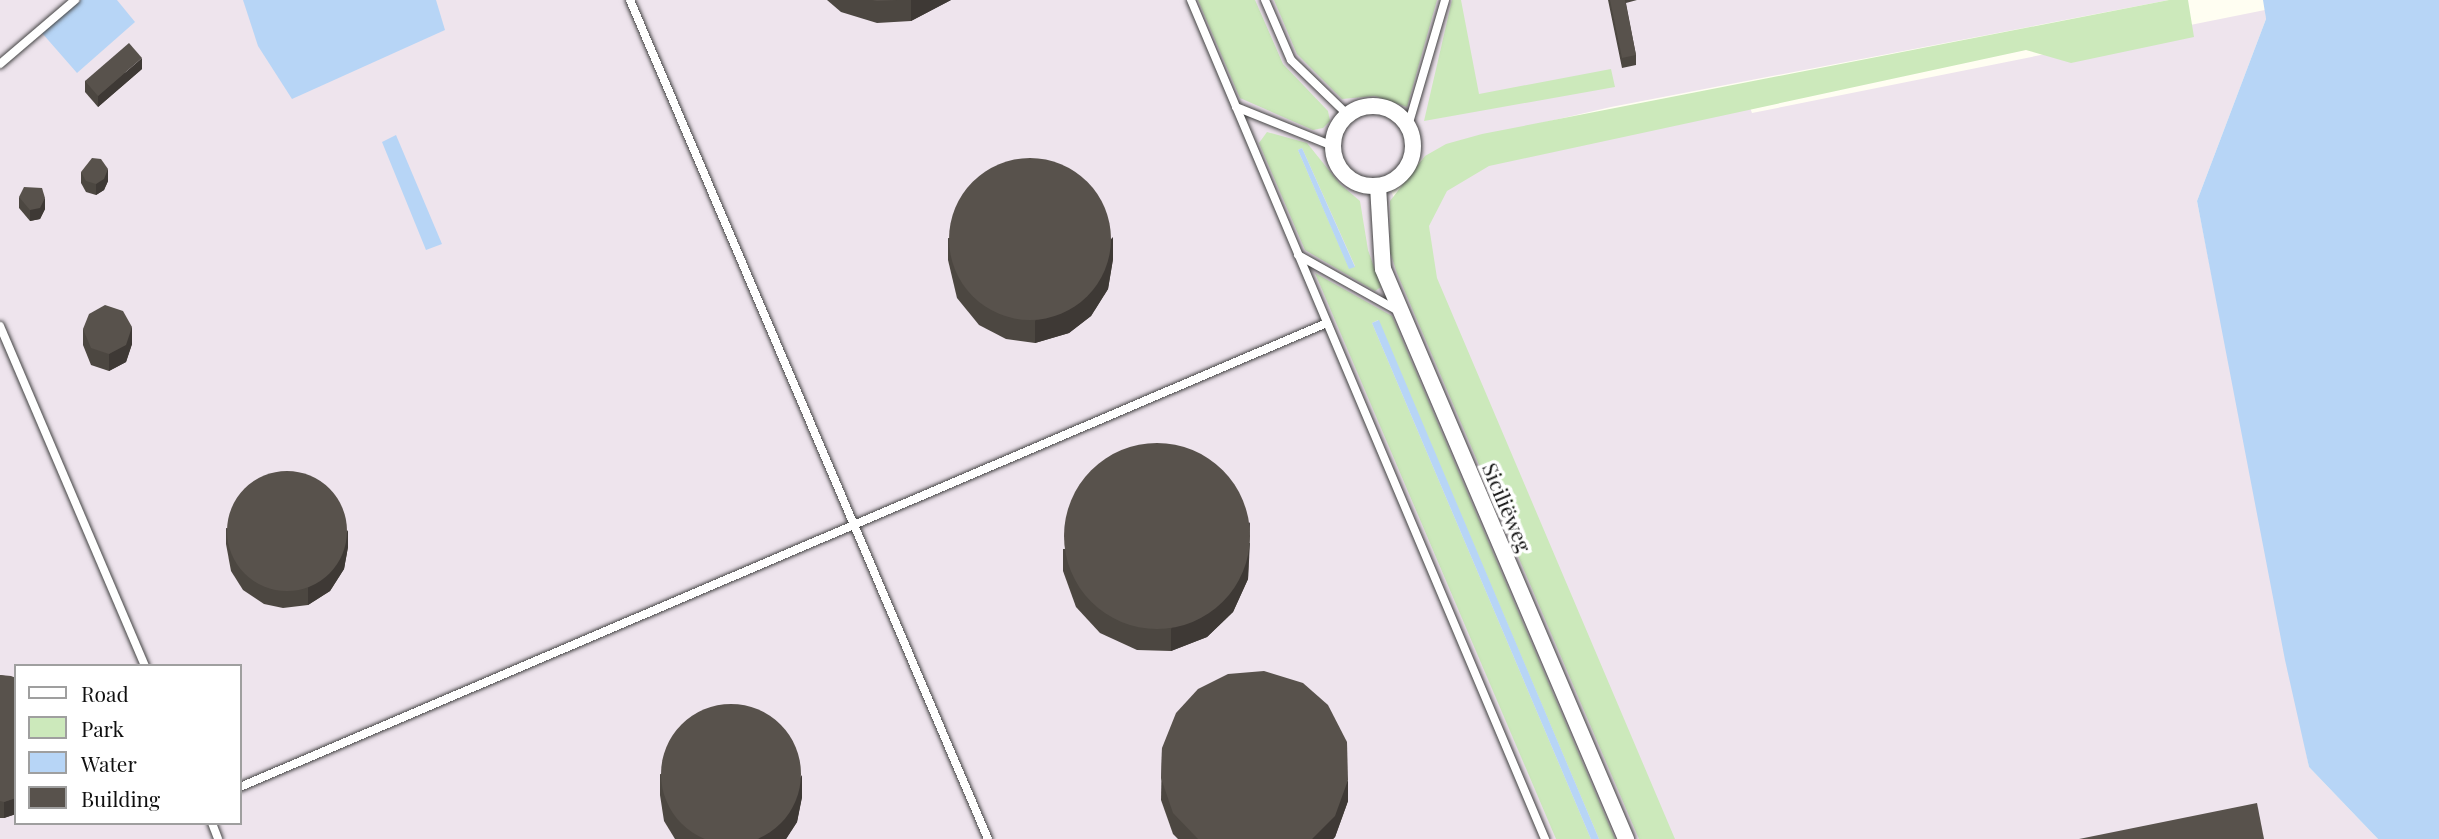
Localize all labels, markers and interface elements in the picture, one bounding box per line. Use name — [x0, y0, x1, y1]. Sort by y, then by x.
street label: Siciliëweg — [1478, 459, 1538, 555]
legend — [14, 664, 242, 825]
text: Road — [81, 679, 129, 707]
text: Park — [81, 714, 124, 742]
text: Water — [81, 749, 137, 777]
text: Building — [81, 784, 160, 812]

